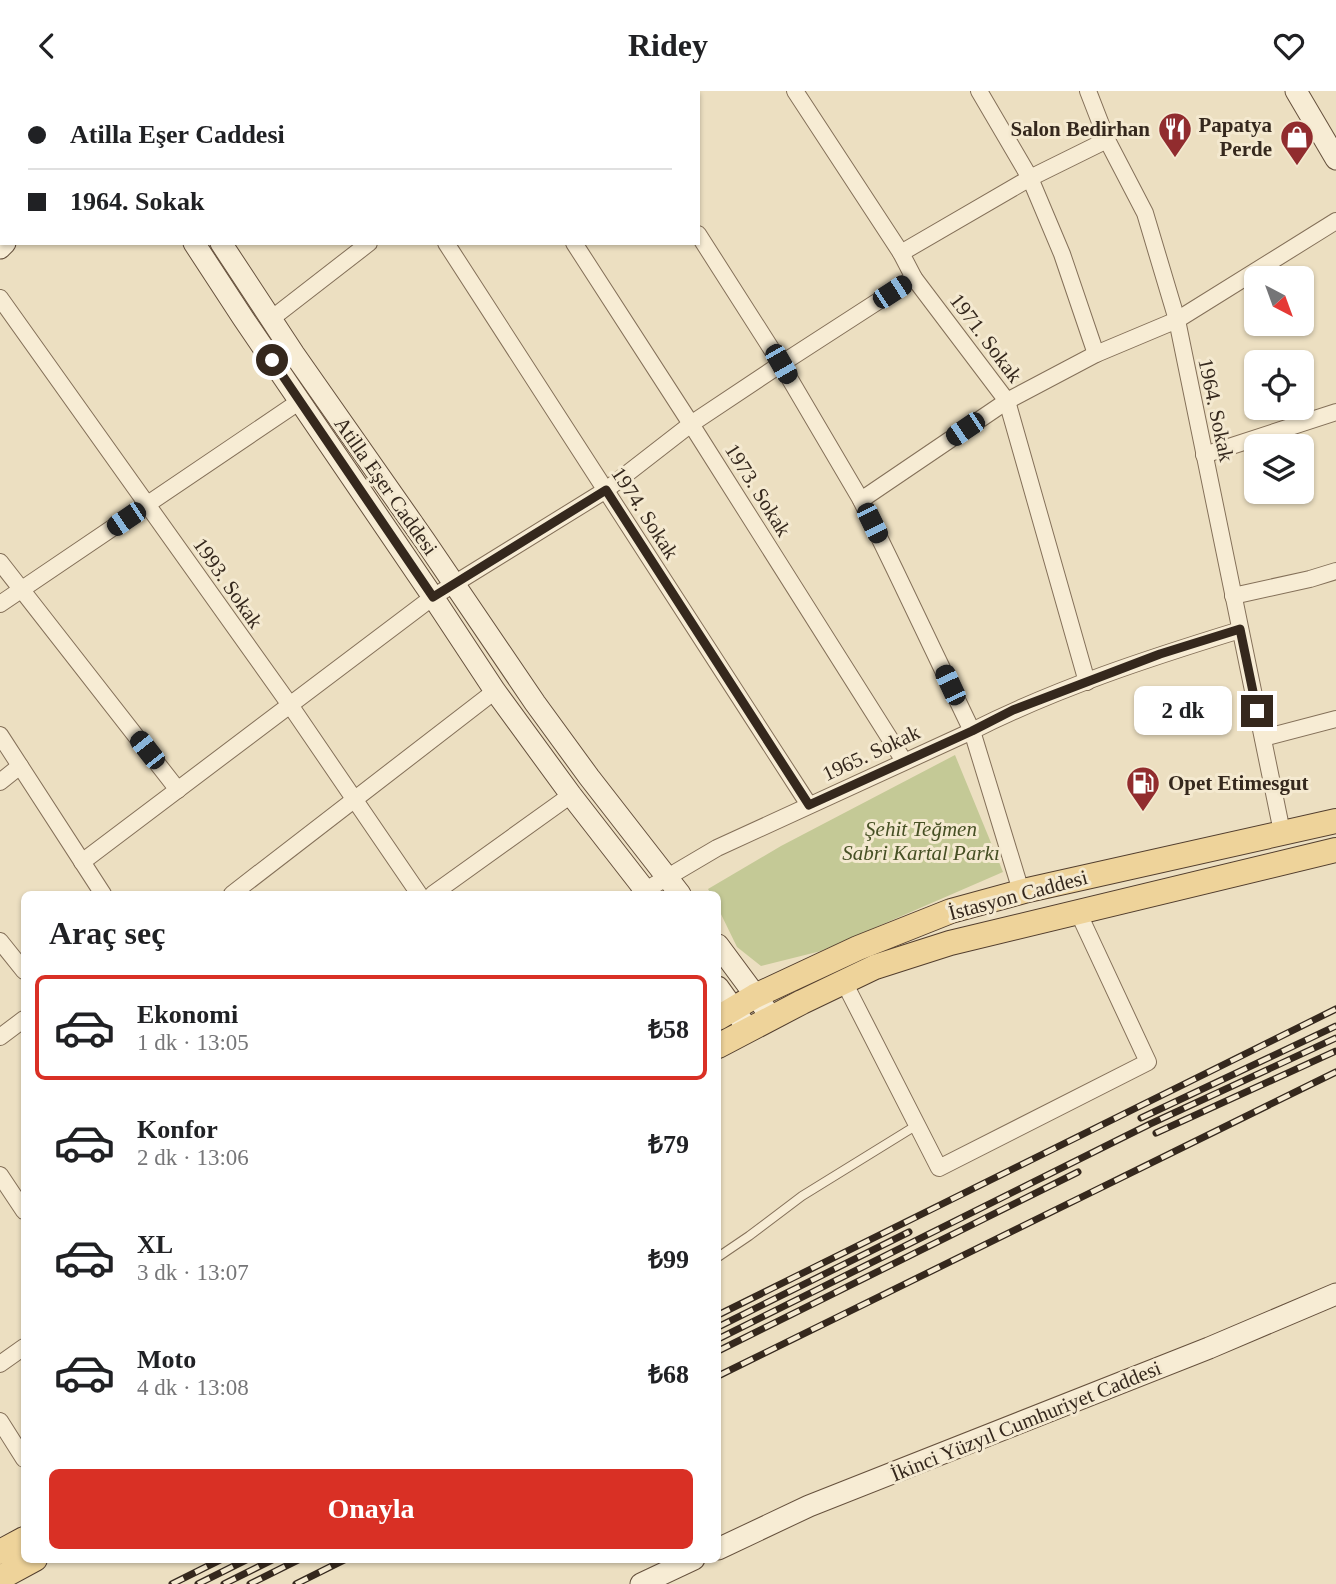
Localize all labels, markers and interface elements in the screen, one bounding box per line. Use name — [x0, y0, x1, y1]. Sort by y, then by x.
icon: back — [28, 27, 66, 65]
text: Ridey — [628, 27, 708, 63]
icon: heart — [1270, 27, 1308, 65]
restaurant icon: Salon Bedirhan — [1156, 110, 1194, 159]
place label: Papatya Perde — [1199, 113, 1273, 161]
place label: Salon Bedirhan — [1011, 117, 1150, 141]
shop icon: Papatya Perde — [1278, 118, 1316, 167]
text: Atilla Eşer Caddesi — [70, 120, 285, 149]
text: 1964. Sokak — [70, 187, 204, 216]
north arrow — [1244, 266, 1314, 336]
map controls — [1244, 266, 1314, 504]
car — [869, 272, 916, 312]
street label: 1971. Sokak — [945, 289, 1027, 388]
car — [762, 341, 801, 387]
route start — [256, 344, 288, 376]
button: locate — [1244, 350, 1314, 420]
street label: 1964. Sokak — [1193, 356, 1239, 464]
car — [942, 409, 989, 449]
street label: Atilla Eşer Caddesi — [329, 412, 443, 560]
button: layers — [1244, 434, 1314, 504]
street label: 1973. Sokak — [720, 439, 796, 541]
street label: 1974. Sokak — [606, 462, 684, 564]
car — [103, 499, 150, 539]
car — [854, 500, 891, 546]
street label: 1993. Sokak — [188, 533, 268, 633]
car — [932, 662, 969, 708]
callout: 2 dk — [1134, 687, 1232, 735]
route end — [1241, 695, 1273, 727]
text: 2 dk — [1162, 698, 1204, 723]
street label: 1965. Sokak — [818, 720, 924, 786]
car — [126, 727, 169, 773]
fuel station icon: Opet Etimesgut — [1124, 764, 1162, 813]
place label: Opet Etimesgut — [1168, 771, 1309, 795]
park label: Şehit Teğmen Sabri Kartal Parkı — [842, 817, 1000, 865]
street label: İstasyon Caddesi — [946, 865, 1090, 925]
text: Araç seç — [49, 915, 165, 951]
icon: car — [53, 996, 116, 1059]
text: Ekonomi — [137, 1000, 238, 1029]
text: ₺58 — [648, 1015, 689, 1044]
text: 1 dk · 13:05 — [137, 1030, 249, 1055]
icon: car — [53, 1111, 116, 1174]
text: Konfor — [137, 1115, 218, 1144]
text: ₺79 — [648, 1130, 689, 1159]
text: 2 dk · 13:06 — [137, 1145, 249, 1170]
icon: car — [53, 1226, 116, 1289]
text: XL — [137, 1230, 173, 1259]
text: ₺99 — [648, 1245, 689, 1274]
text: 3 dk · 13:07 — [137, 1260, 249, 1285]
icon: car — [53, 1341, 116, 1404]
text: Moto — [137, 1345, 196, 1374]
street label: İkinci Yüzyıl Cumhuriyet Caddesi — [887, 1356, 1165, 1486]
text: ₺68 — [648, 1360, 689, 1389]
text: 4 dk · 13:08 — [137, 1375, 249, 1400]
button: Onayla — [49, 1469, 693, 1549]

